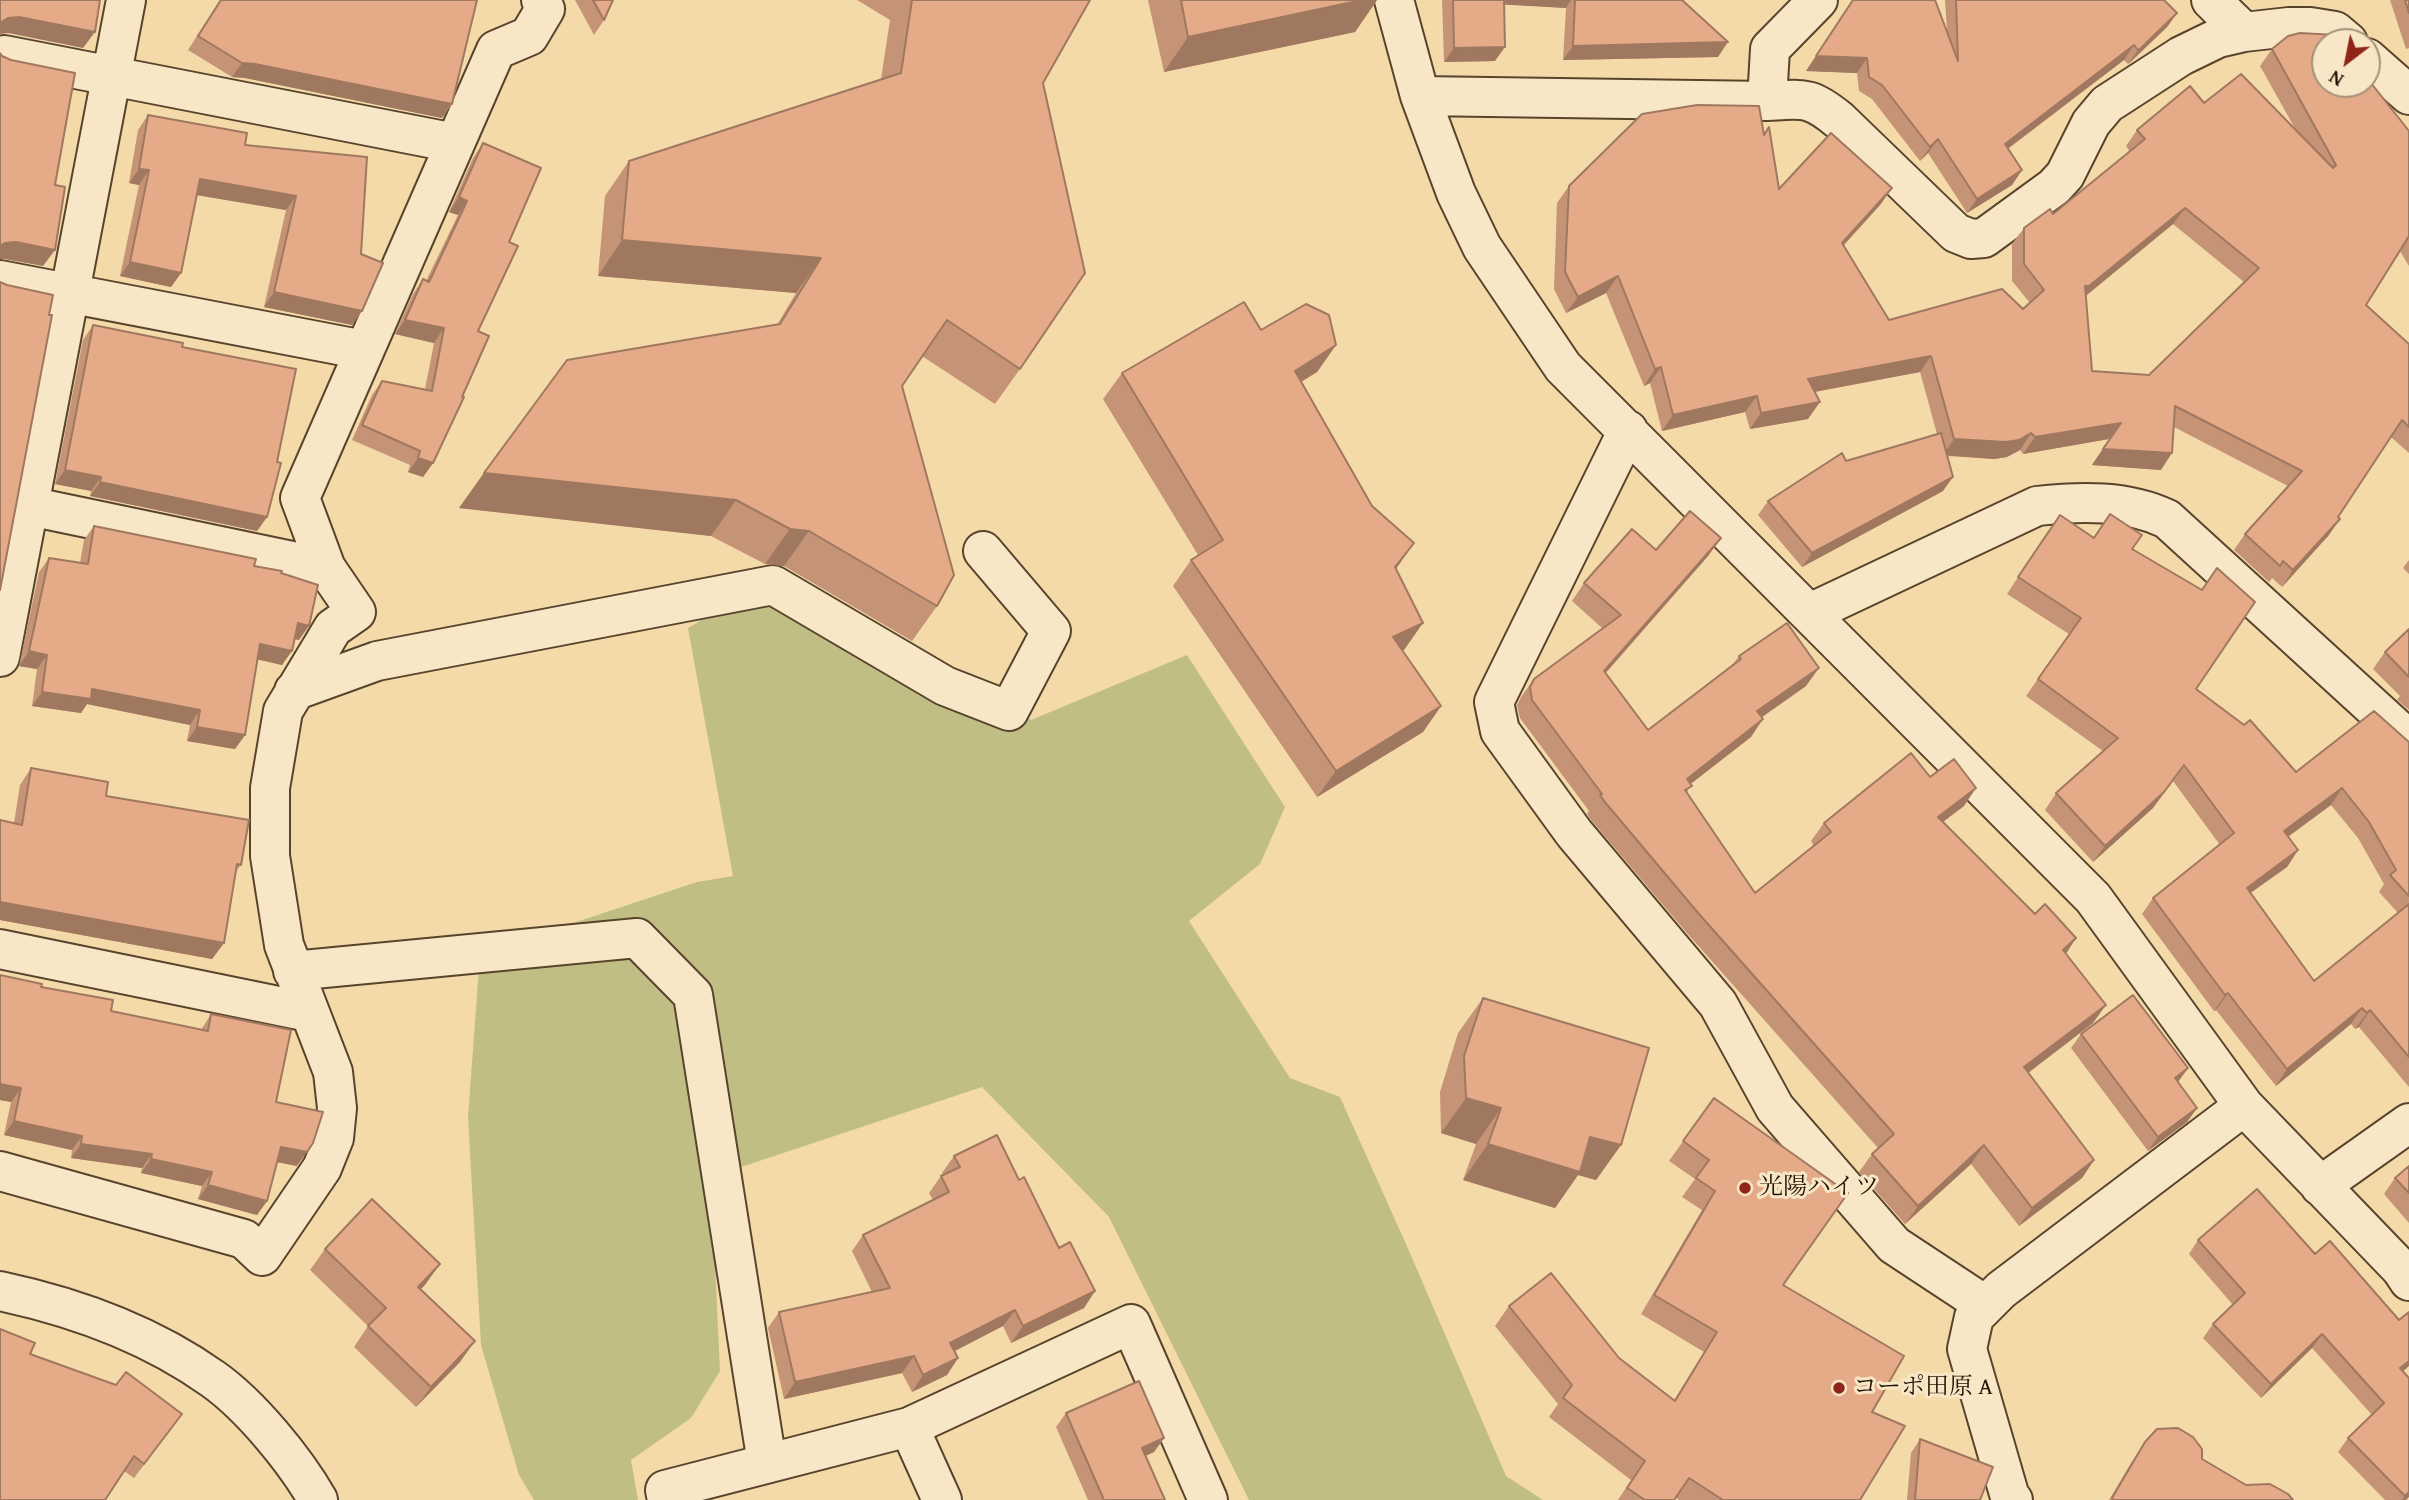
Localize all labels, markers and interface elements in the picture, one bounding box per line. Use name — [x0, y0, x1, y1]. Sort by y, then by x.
north arrow — [2311, 28, 2381, 98]
text: N — [2323, 64, 2349, 94]
place label: 光陽ハイツ — [1759, 1174, 1879, 1202]
marker: 光陽ハイツ — [1737, 1180, 1753, 1196]
place label: コーポ田原 A — [1853, 1374, 1993, 1402]
marker: コーポ田原 A — [1831, 1380, 1847, 1396]

